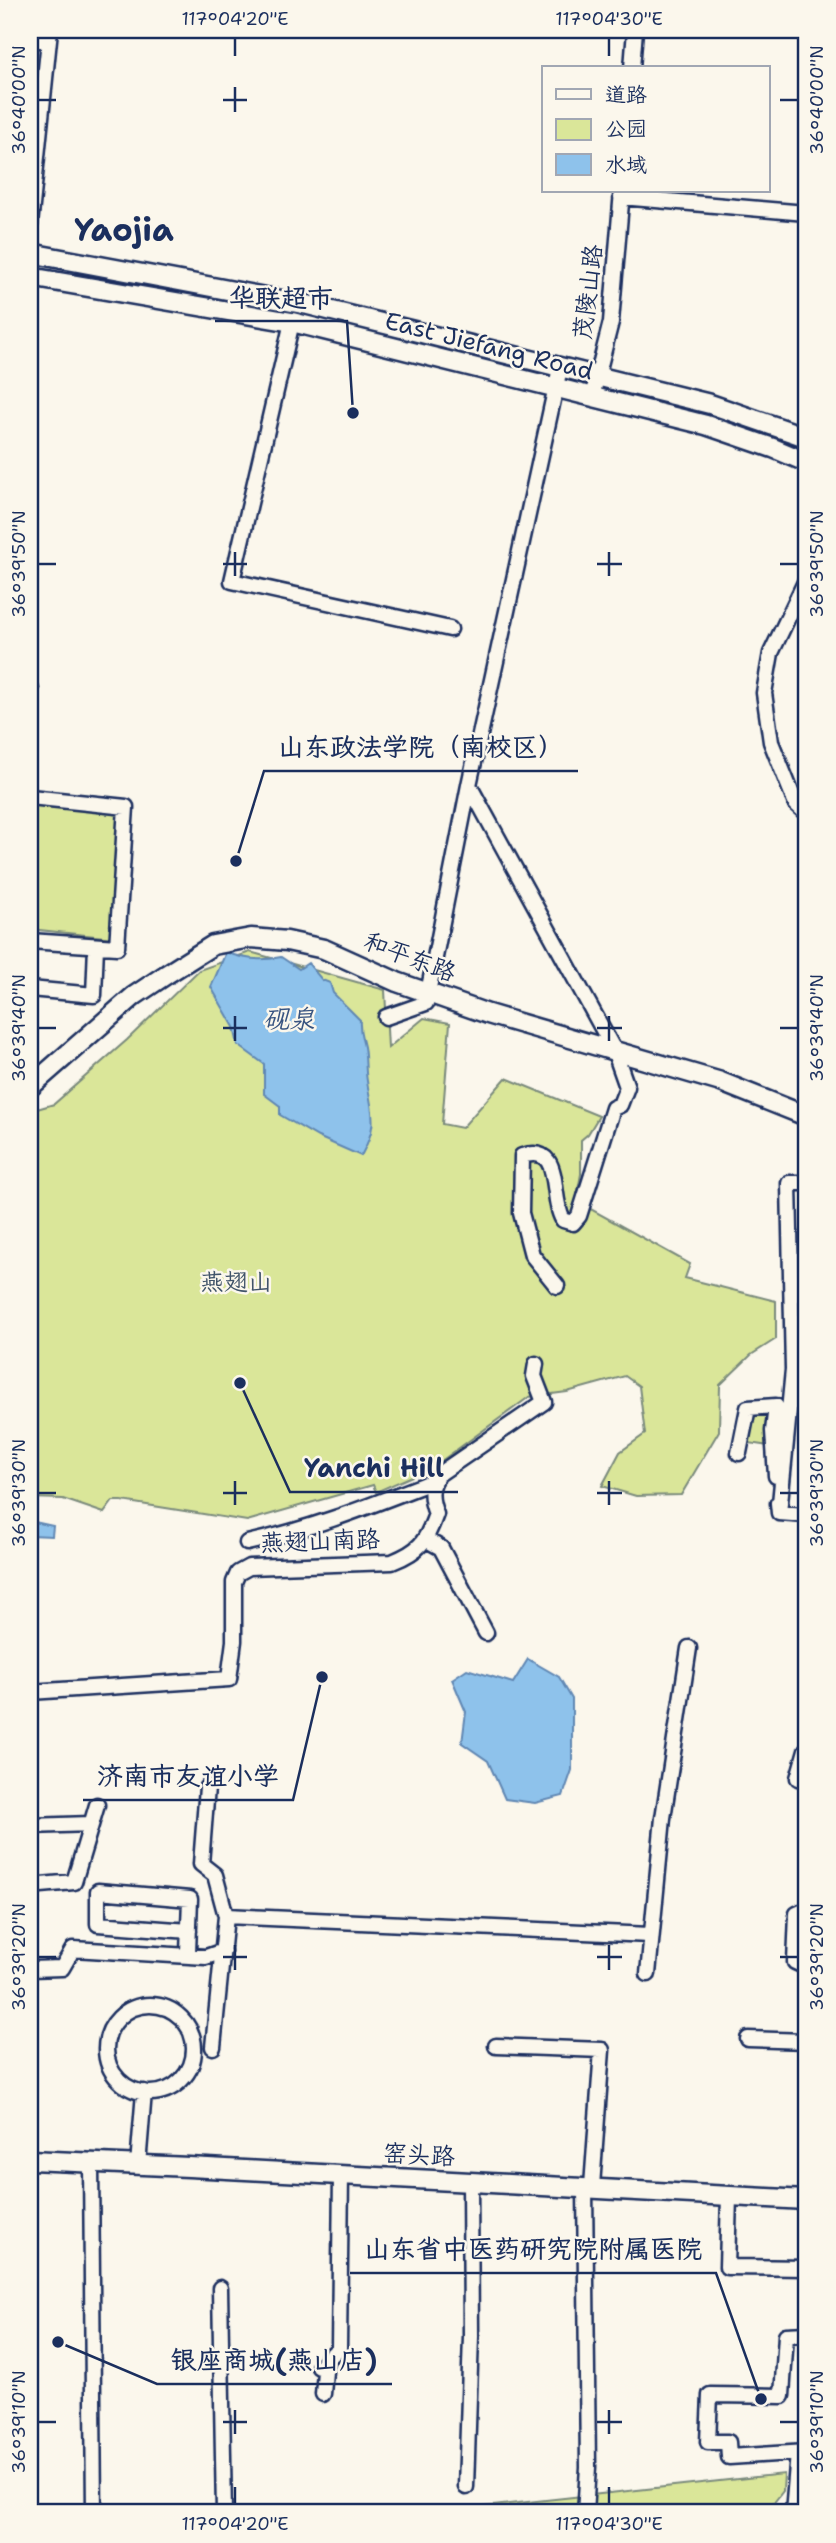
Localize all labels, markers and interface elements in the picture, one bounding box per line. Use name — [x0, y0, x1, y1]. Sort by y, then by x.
text: 117°04'20"E — [181, 7, 289, 31]
text: 117°04'30"E — [555, 7, 663, 31]
text: 36°40'00"N — [7, 45, 31, 155]
text: 36°40'00"N — [805, 45, 829, 155]
legend — [542, 66, 770, 192]
text: 道路 — [605, 81, 647, 109]
text: 公园 — [605, 115, 647, 143]
text: 水域 — [605, 151, 647, 179]
district label: Yaojia — [74, 208, 174, 251]
street label: 茂陵山路 — [566, 242, 610, 342]
callout: 华联超市 — [215, 274, 347, 321]
text: 华联超市 — [229, 280, 333, 315]
street label: East Jiefang Road — [381, 305, 597, 387]
text: 36°39'50"N — [7, 510, 31, 618]
text: 36°39'50"N — [805, 510, 829, 618]
callout: 山东政法学院（南校区） — [264, 724, 578, 771]
text: 山东政法学院（南校区） — [278, 729, 564, 764]
street label: 和平东路 — [359, 925, 461, 989]
text: 36°39'40"N — [7, 974, 31, 1082]
text: 36°39'40"N — [805, 974, 829, 1082]
water label: 砚泉 — [263, 1001, 315, 1036]
park label: 燕翅山 — [200, 1266, 272, 1298]
text: 36°39'30"N — [7, 1439, 31, 1547]
text: 36°39'30"N — [805, 1439, 829, 1547]
callout: Yanchi Hill — [290, 1445, 458, 1492]
text: Yanchi Hill — [304, 1450, 444, 1485]
street label: 燕翅山南路 — [259, 1523, 381, 1559]
callout: 济南市友谊小学 — [83, 1753, 293, 1800]
text: 济南市友谊小学 — [97, 1758, 279, 1793]
text: 36°39'20"N — [7, 1903, 31, 2011]
text: 36°39'20"N — [805, 1903, 829, 2011]
street label: 窑头路 — [382, 2137, 456, 2173]
callout: 山东省中医药研究院附属医院 — [350, 2226, 716, 2273]
text: 山东省中医药研究院附属医院 — [364, 2231, 702, 2266]
callout: 银座商城(燕山店) — [157, 2337, 392, 2384]
text: 银座商城(燕山店) — [171, 2342, 377, 2377]
text: 36°39'10"N — [7, 2370, 31, 2474]
text: 36°39'10"N — [805, 2370, 829, 2474]
text: 117°04'20"E — [181, 2512, 289, 2536]
text: 117°04'30"E — [555, 2512, 663, 2536]

